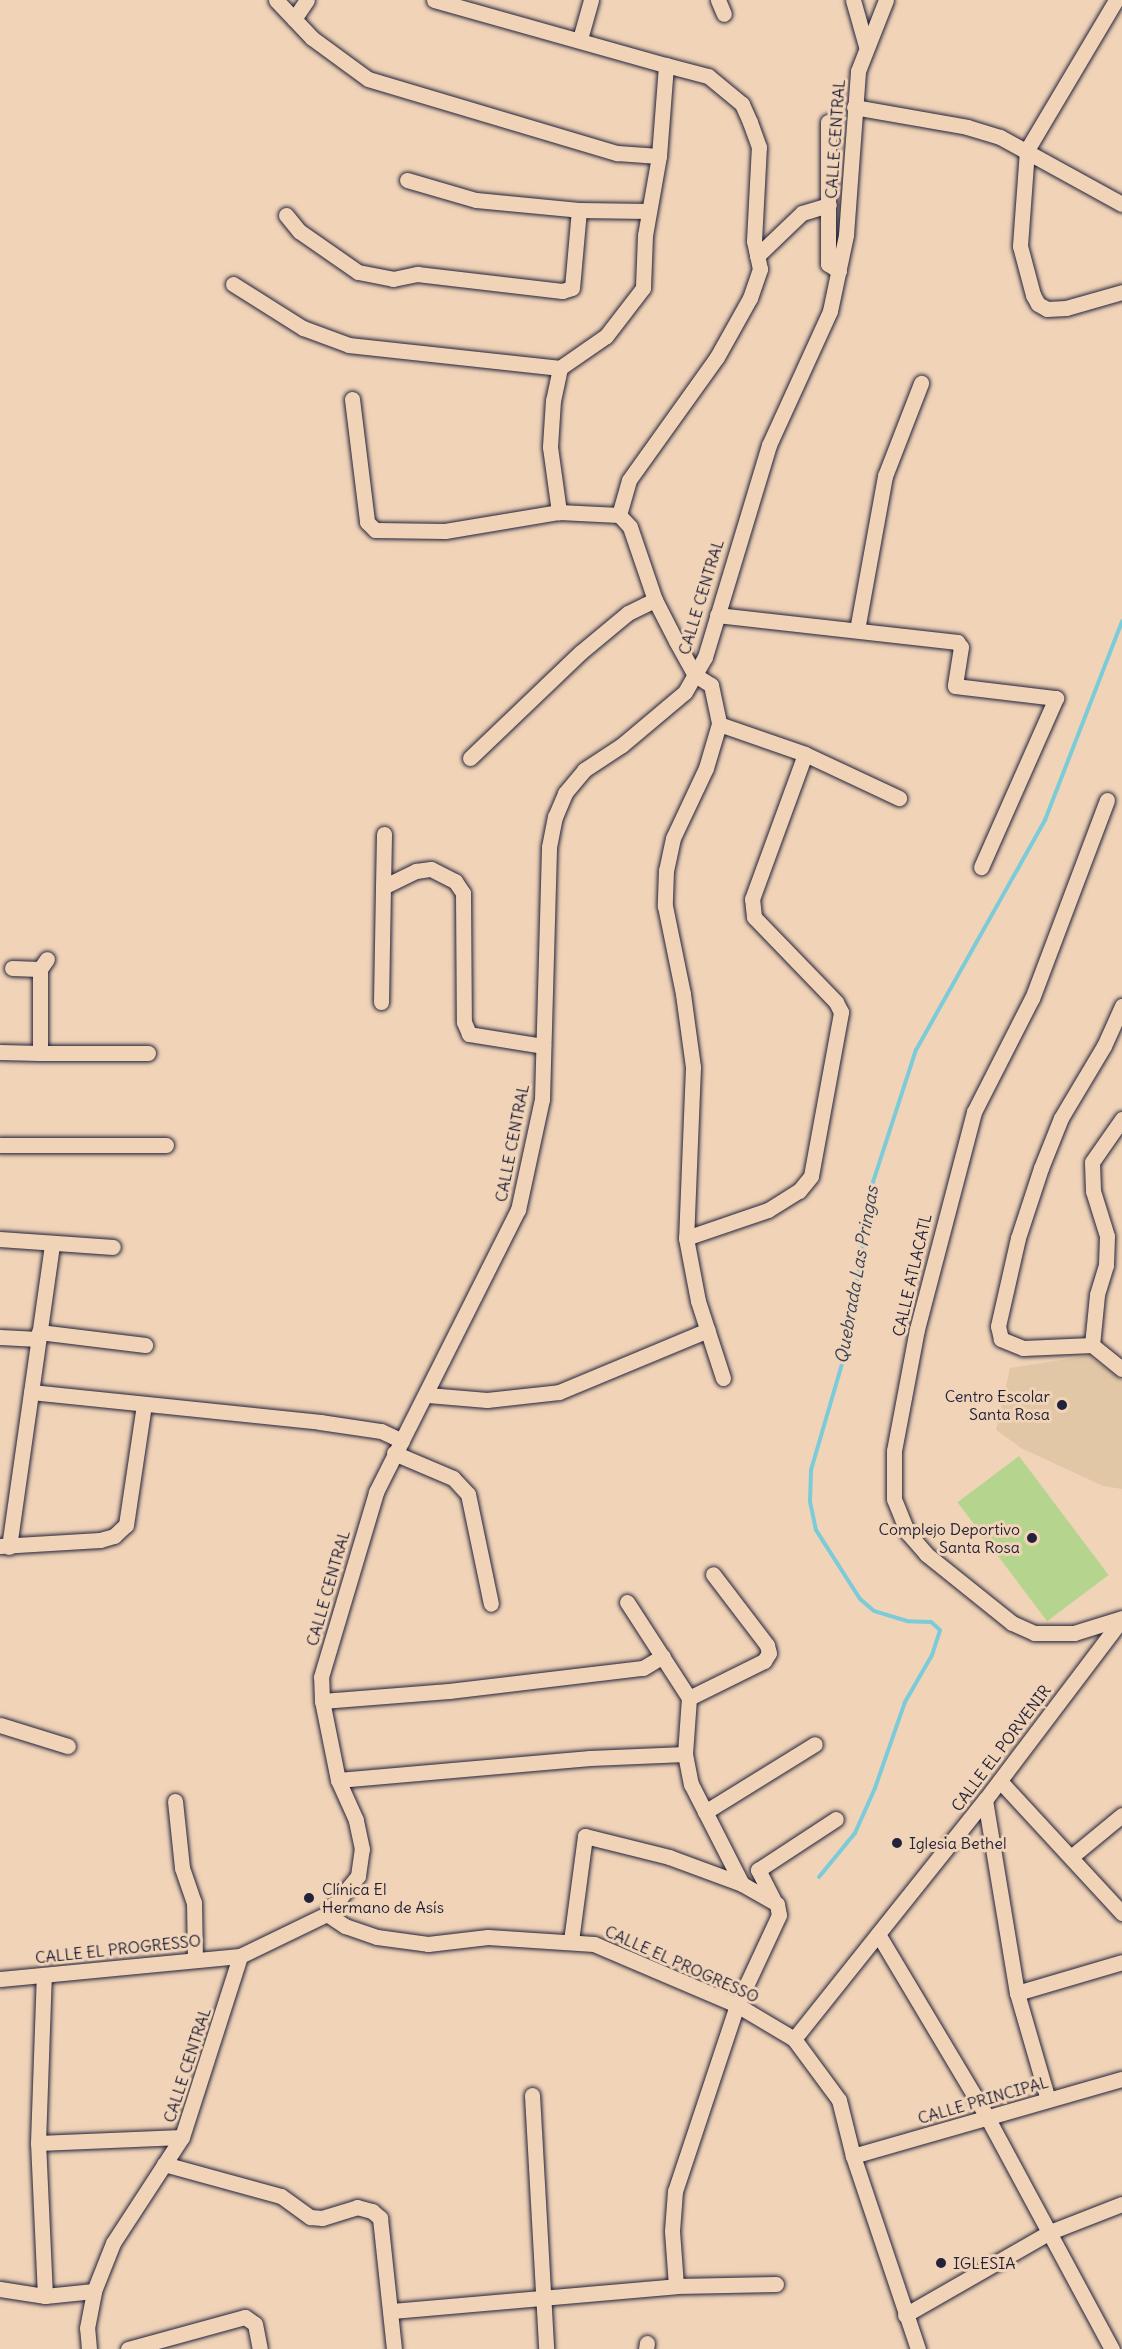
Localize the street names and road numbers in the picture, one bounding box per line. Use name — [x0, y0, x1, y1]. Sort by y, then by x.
street label: CALLE CENTRAL — [821, 79, 849, 199]
street label: CALLE CENTRAL — [674, 537, 728, 657]
street label: CALLE CENTRAL — [491, 1082, 533, 1204]
street label: CALLE ATLACATL — [889, 1212, 935, 1338]
street label: CALLE CENTRAL — [302, 1528, 354, 1648]
street label: CALLE EL PORVENIR — [947, 1681, 1055, 1815]
street label: CALLE EL PROGRESSO — [602, 1921, 762, 2007]
street label: CALLE EL PROGRESSO — [34, 1931, 202, 1967]
street label: CALLE CENTRAL — [159, 2005, 215, 2125]
street label: CALLE PRINCIPAL — [916, 2072, 1050, 2128]

